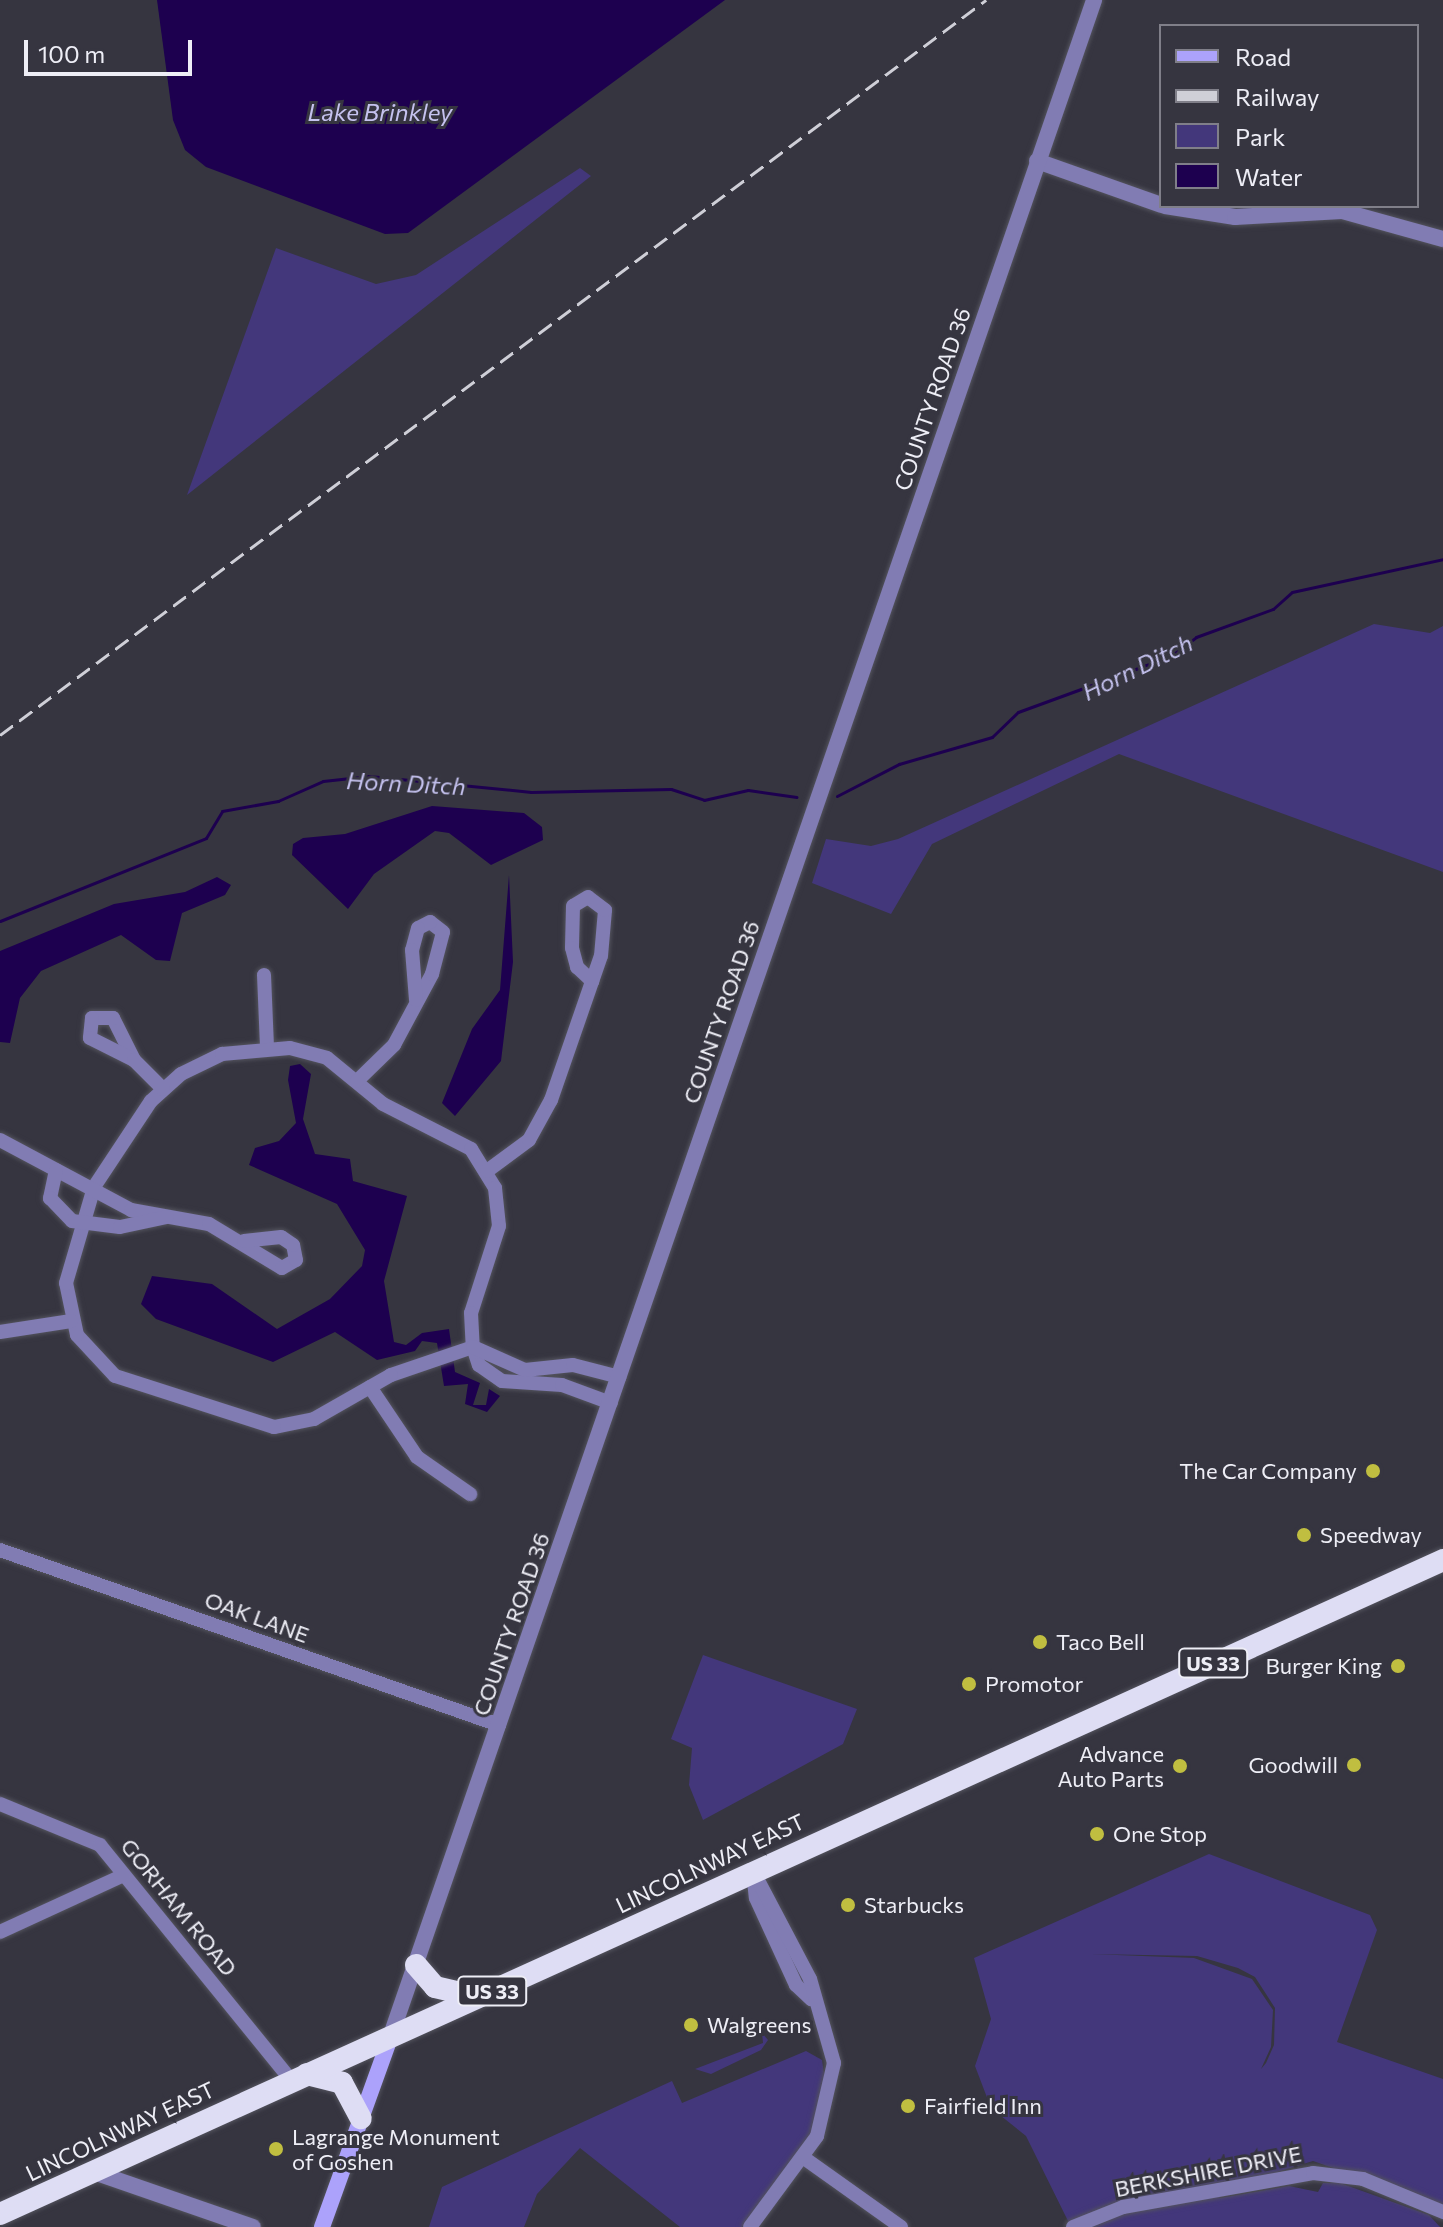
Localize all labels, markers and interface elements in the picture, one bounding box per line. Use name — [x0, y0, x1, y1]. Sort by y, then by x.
scale bar — [28, 24, 196, 74]
legend — [1159, 24, 1419, 208]
text: 100 m — [38, 39, 105, 68]
text: Road — [1235, 42, 1291, 71]
text: Railway — [1235, 82, 1320, 111]
water label: Lake Brinkley — [308, 98, 452, 126]
text: Park — [1235, 122, 1285, 151]
text: Water — [1235, 162, 1303, 191]
street label: COUNTY ROAD 36 — [888, 304, 976, 494]
water label: Horn Ditch — [1077, 628, 1197, 706]
water label: Horn Ditch — [346, 765, 466, 801]
street label: COUNTY ROAD 36 — [677, 917, 765, 1107]
place label: The Car Company — [1179, 1458, 1357, 1484]
marker: The Car Company — [1364, 1462, 1382, 1480]
place label: Speedway — [1320, 1522, 1422, 1548]
marker: Speedway — [1295, 1526, 1313, 1544]
street label: COUNTY ROAD 36 — [467, 1529, 555, 1719]
street label: OAK LANE — [201, 1586, 313, 1648]
place label: Taco Bell — [1056, 1629, 1145, 1655]
marker: Taco Bell — [1031, 1633, 1049, 1651]
road number: US 33 — [1177, 1647, 1249, 1679]
place label: Burger King — [1265, 1653, 1382, 1679]
marker: Burger King — [1389, 1657, 1407, 1675]
place label: Promotor — [985, 1671, 1083, 1697]
marker: Promotor — [960, 1675, 978, 1693]
place label: Advance Auto Parts — [1057, 1740, 1164, 1792]
place label: Goodwill — [1248, 1752, 1338, 1778]
marker: Goodwill — [1345, 1756, 1363, 1774]
marker: Advance Auto Parts — [1171, 1757, 1189, 1775]
street label: LINCOLNWAY EAST — [611, 1808, 809, 1918]
place label: One Stop — [1113, 1821, 1207, 1847]
marker: One Stop — [1088, 1825, 1106, 1843]
street label: GORHAM ROAD — [116, 1833, 242, 1981]
place label: Starbucks — [864, 1892, 964, 1918]
marker: Starbucks — [839, 1896, 857, 1914]
road number: US 33 — [456, 1975, 528, 2007]
place label: Walgreens — [707, 2012, 812, 2038]
marker: Walgreens — [682, 2016, 700, 2034]
street label: LINCOLNWAY EAST — [21, 2076, 219, 2186]
place label: Fairfield Inn — [924, 2093, 1042, 2119]
marker: Fairfield Inn — [899, 2097, 917, 2115]
place label: Lagrange Monument of Goshen — [292, 2123, 500, 2174]
marker: Lagrange Monument of Goshen — [267, 2140, 285, 2158]
street label: BERKSHIRE DRIVE — [1112, 2140, 1304, 2202]

